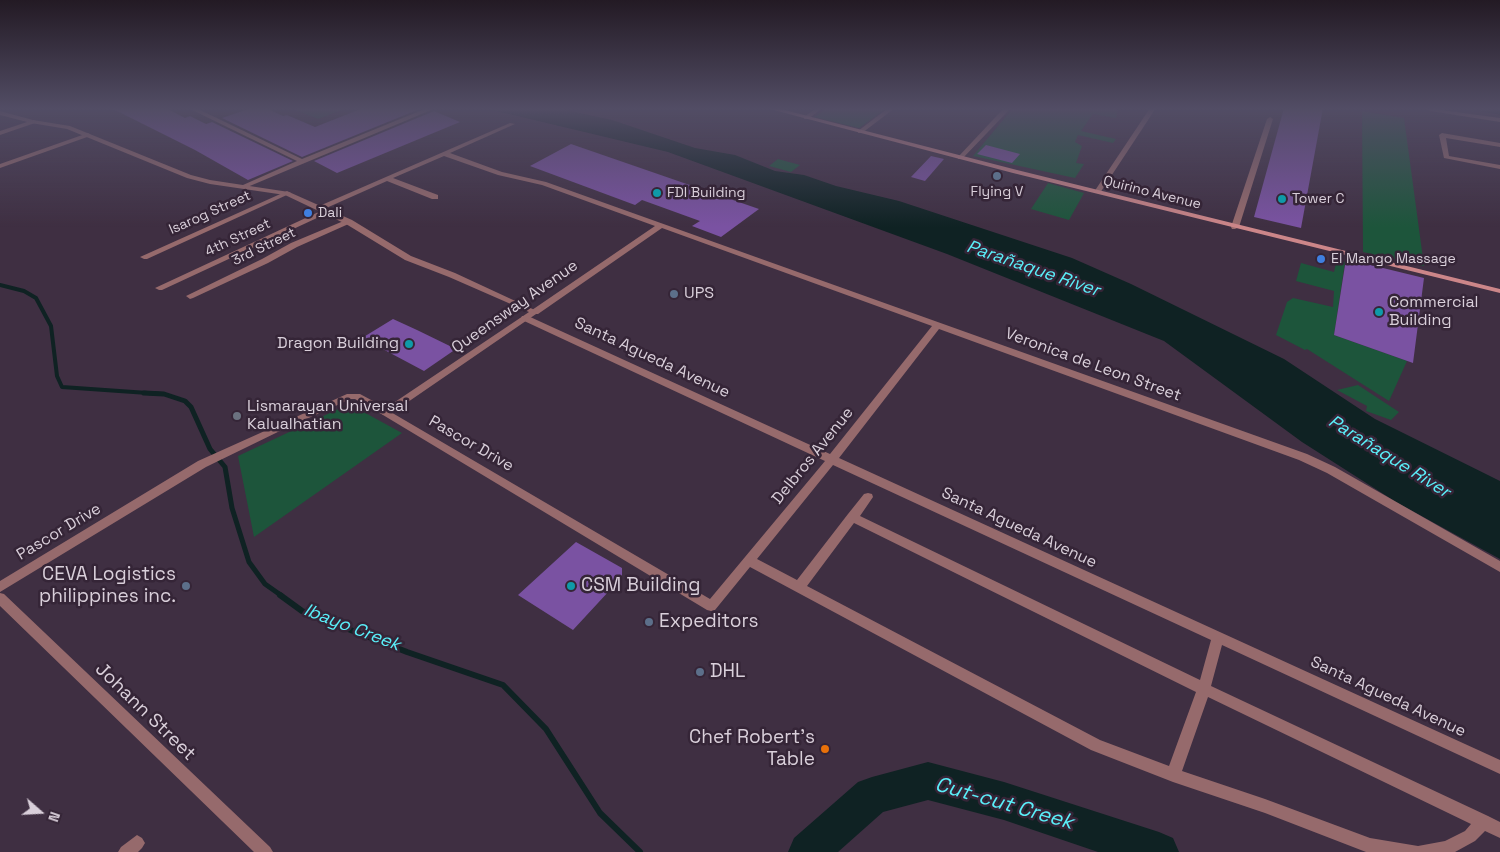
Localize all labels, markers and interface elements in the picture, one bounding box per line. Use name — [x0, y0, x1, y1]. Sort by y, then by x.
marker: Flying V — [991, 170, 1003, 182]
street label: Quirino Avenue — [1101, 173, 1203, 213]
place label: Flying V — [971, 184, 1023, 200]
place label: FDI Building — [667, 185, 746, 201]
street label: Isarog Street — [166, 187, 254, 239]
marker: FDI Building — [651, 187, 663, 199]
place label: Tower C — [1292, 191, 1345, 207]
marker: Tower C — [1276, 193, 1288, 205]
place label: Dali — [318, 205, 342, 221]
marker: Dali — [302, 207, 314, 219]
street label: 4th Street — [203, 216, 273, 260]
street label: 3rd Street — [229, 224, 299, 270]
water label: Parañaque River — [964, 236, 1102, 302]
place label: El Mango Massage — [1331, 251, 1456, 267]
marker: El Mango Massage — [1315, 253, 1327, 265]
street label: Queensway Avenue — [448, 256, 582, 358]
place label: UPS — [684, 284, 714, 304]
marker: UPS — [668, 288, 680, 300]
place label: Commercial Building — [1389, 293, 1479, 331]
marker: Commercial Building — [1373, 306, 1385, 318]
street label: Santa Agueda Avenue — [571, 314, 733, 402]
street label: Veronica de Leon Street — [1002, 324, 1184, 406]
place label: Dragon Building — [277, 334, 399, 354]
marker: Dragon Building — [403, 338, 415, 350]
place label: Lismarayan Universal Kalualhatian — [247, 397, 408, 435]
street label: Delbros Avenue — [768, 404, 858, 508]
marker: Lismarayan Universal Kalualhatian — [231, 410, 243, 422]
water label: Parañaque River — [1324, 411, 1454, 503]
street label: Pascor Drive — [425, 412, 517, 476]
street label: Santa Agueda Avenue — [938, 484, 1100, 572]
street label: Pascor Drive — [13, 499, 105, 565]
place label: CEVA Logistics philippines inc. — [39, 564, 176, 608]
place label: CSM Building — [581, 575, 700, 597]
marker: CEVA Logistics philippines inc. — [180, 580, 192, 592]
marker: CSM Building — [565, 580, 577, 592]
water label: Ibayo Creek — [301, 600, 403, 656]
place label: Expeditors — [659, 611, 758, 633]
marker: Expeditors — [643, 616, 655, 628]
street label: Santa Agueda Avenue — [1307, 653, 1469, 741]
street label: Johann Street — [90, 658, 200, 766]
place label: DHL — [710, 661, 745, 683]
marker: DHL — [694, 666, 706, 678]
place label: Chef Robert's Table — [689, 727, 815, 771]
marker: Chef Robert's Table — [819, 743, 831, 755]
water label: Cut-cut Creek — [932, 772, 1076, 836]
north arrow — [15, 787, 65, 837]
text: N — [44, 810, 64, 824]

